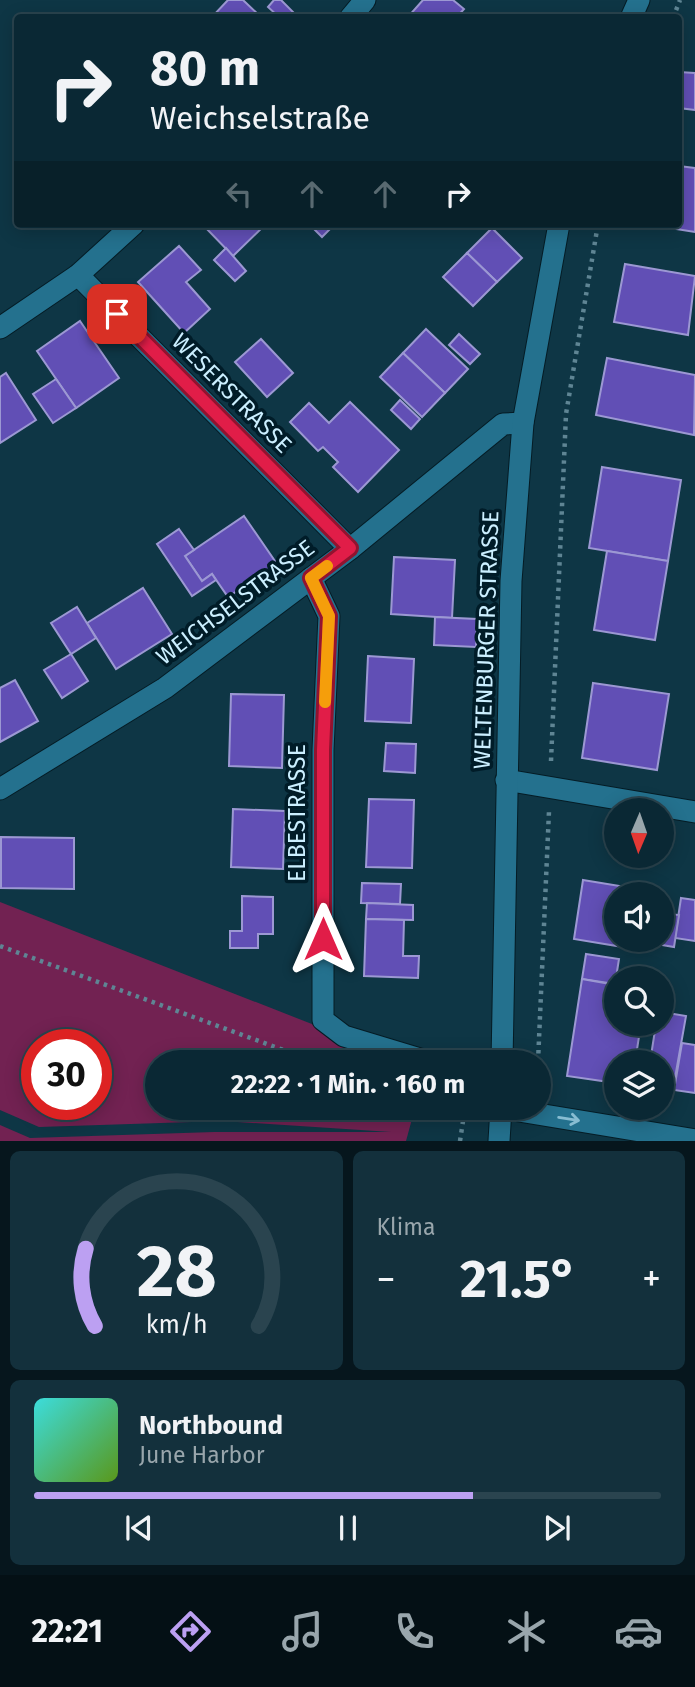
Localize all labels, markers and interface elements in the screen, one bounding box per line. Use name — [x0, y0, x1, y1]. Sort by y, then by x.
text: 80 m — [150, 39, 260, 98]
icon: right — [35, 42, 126, 133]
text: Weichselstraße — [150, 99, 370, 137]
icon: left — [220, 175, 258, 213]
icon: ahead — [293, 175, 331, 213]
icon: ahead — [366, 175, 404, 213]
icon: right — [439, 175, 477, 213]
pin — [87, 284, 147, 344]
icon: arrive — [98, 295, 136, 333]
street label: WESERSTRASSE — [166, 327, 298, 459]
street label: WELTENBURGER STRASSE — [467, 510, 505, 770]
street label: WEICHSELSTRASSE — [150, 533, 320, 671]
street label: ELBESTRASSE — [283, 744, 311, 882]
north arrow — [604, 798, 674, 868]
map controls — [604, 798, 674, 1120]
button: sound — [604, 882, 674, 952]
position arrow — [286, 902, 360, 976]
button: search — [604, 966, 674, 1036]
speed limit sign: 30 — [21, 1029, 112, 1120]
button: layers — [604, 1050, 674, 1120]
text: 22:22 · 1 Min. · 160 m — [231, 1069, 465, 1100]
one-way arrow — [557, 1113, 580, 1127]
text: Klima — [377, 1213, 436, 1241]
text: 28 — [136, 1229, 216, 1316]
text: 21.5° — [460, 1248, 577, 1311]
text: − — [377, 1256, 396, 1302]
text: + — [642, 1256, 661, 1302]
text: km/h — [145, 1310, 207, 1340]
text: Northbound — [139, 1410, 283, 1441]
text: June Harbor — [139, 1441, 265, 1469]
icon: previous — [120, 1509, 158, 1547]
icon: pause — [329, 1509, 367, 1547]
icon: next — [538, 1509, 576, 1547]
icon: directions — [166, 1607, 215, 1656]
icon: music — [278, 1607, 327, 1656]
icon: phone — [390, 1607, 439, 1656]
icon: climate — [502, 1607, 551, 1656]
icon: car — [614, 1607, 663, 1656]
text: 22:21 — [32, 1612, 103, 1650]

